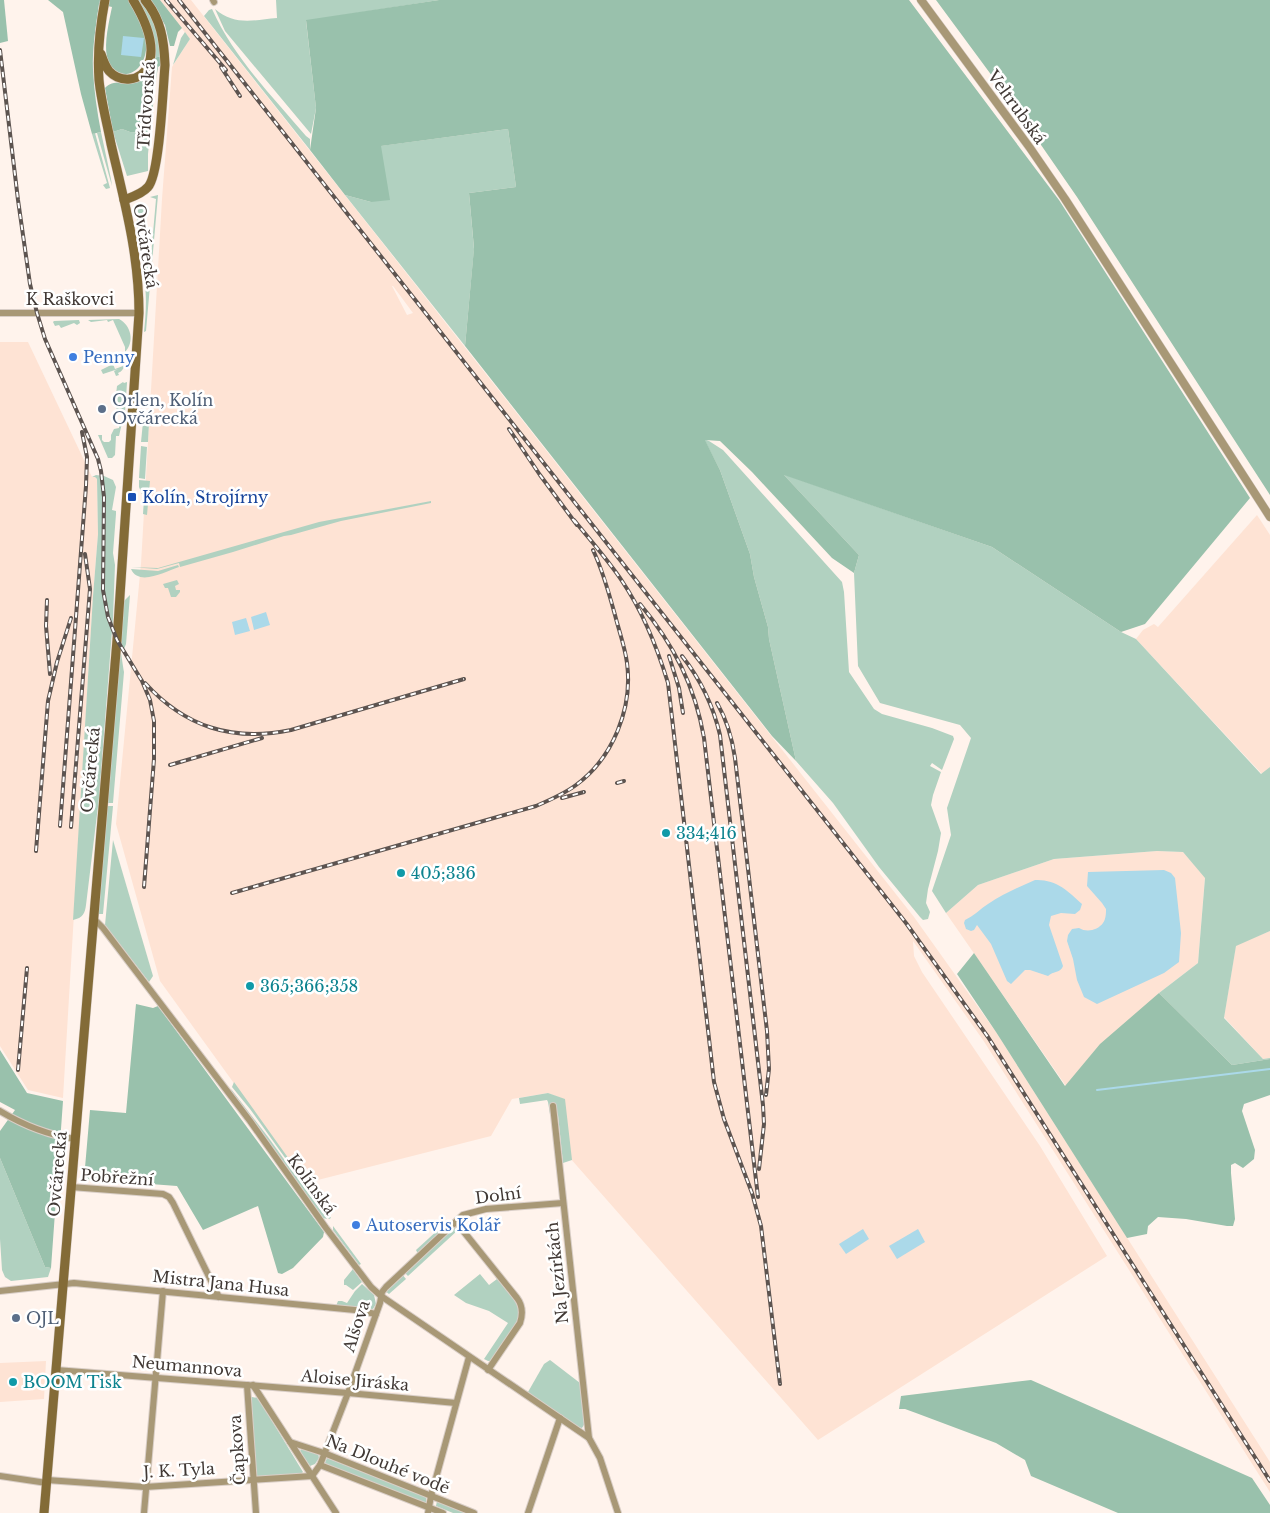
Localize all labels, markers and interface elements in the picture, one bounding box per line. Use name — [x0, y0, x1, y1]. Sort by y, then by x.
street label: Třídvorská — [133, 60, 159, 150]
street label: Veltrubská — [983, 65, 1051, 148]
street label: Ovčárecká — [129, 202, 163, 290]
street label: K Raškovci — [26, 289, 115, 309]
place label: Penny — [83, 347, 135, 367]
marker: Penny — [67, 351, 79, 363]
place label: Orlen, Kolín Ovčárecká — [112, 390, 213, 428]
marker: Orlen, Kolín Ovčárecká — [96, 403, 108, 415]
place label: Kolín, Strojírny — [142, 487, 269, 507]
marker: Kolín, Strojírny — [126, 491, 138, 503]
street label: Ovčárecká — [76, 726, 104, 814]
place label: 334;416 — [676, 823, 737, 843]
marker: 334;416 — [660, 827, 672, 839]
place label: 405;336 — [411, 863, 476, 883]
marker: 405;336 — [395, 867, 407, 879]
place label: 365;366;358 — [260, 976, 358, 996]
marker: 365;366;358 — [244, 980, 256, 992]
street label: Ovčárecká — [43, 1130, 71, 1218]
street label: Kolínská — [283, 1150, 341, 1218]
street label: Pobřežní — [80, 1164, 155, 1190]
street label: Dolní — [474, 1182, 523, 1208]
place label: Autoservis Kolář — [365, 1215, 501, 1235]
marker: Autoservis Kolář — [350, 1219, 362, 1231]
street label: Na Jezírkách — [542, 1221, 572, 1325]
street label: Mistra Jana Husa — [152, 1266, 290, 1300]
street label: Alšova — [338, 1297, 374, 1355]
place label: OJL — [26, 1308, 59, 1328]
marker: OJL — [10, 1312, 22, 1324]
street label: Neumannova — [131, 1351, 243, 1381]
street label: Aloise Jiráska — [299, 1365, 410, 1395]
place label: BOOM Tisk — [23, 1372, 122, 1392]
marker: BOOM Tisk — [7, 1376, 19, 1388]
street label: Čapkova — [225, 1414, 249, 1486]
street label: Na Dlouhé vodě — [323, 1430, 453, 1498]
street label: J. K. Tyla — [141, 1458, 215, 1482]

